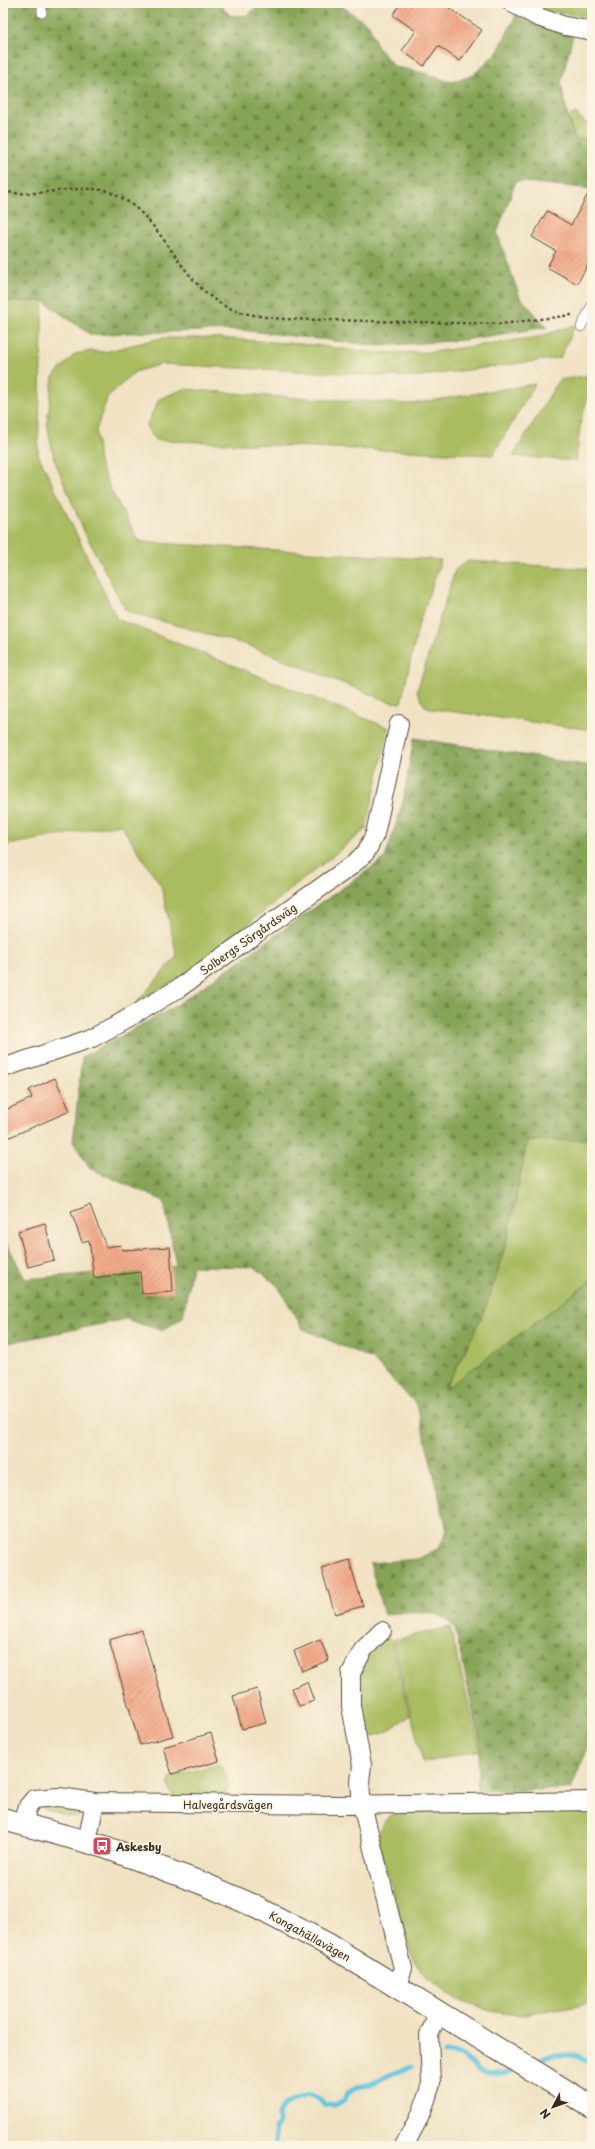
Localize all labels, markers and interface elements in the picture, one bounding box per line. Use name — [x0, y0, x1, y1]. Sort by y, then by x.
street label: Solbergs Sörgårdsväg — [196, 899, 300, 979]
street label: Halvegårdsvägen — [183, 1796, 273, 1813]
bus stop icon: Askesby — [91, 1835, 113, 1857]
place label: Askesby — [115, 1838, 161, 1855]
street label: Kongahällavägen — [266, 1907, 354, 1965]
north arrow — [533, 2087, 573, 2127]
text: N — [536, 2105, 554, 2123]

